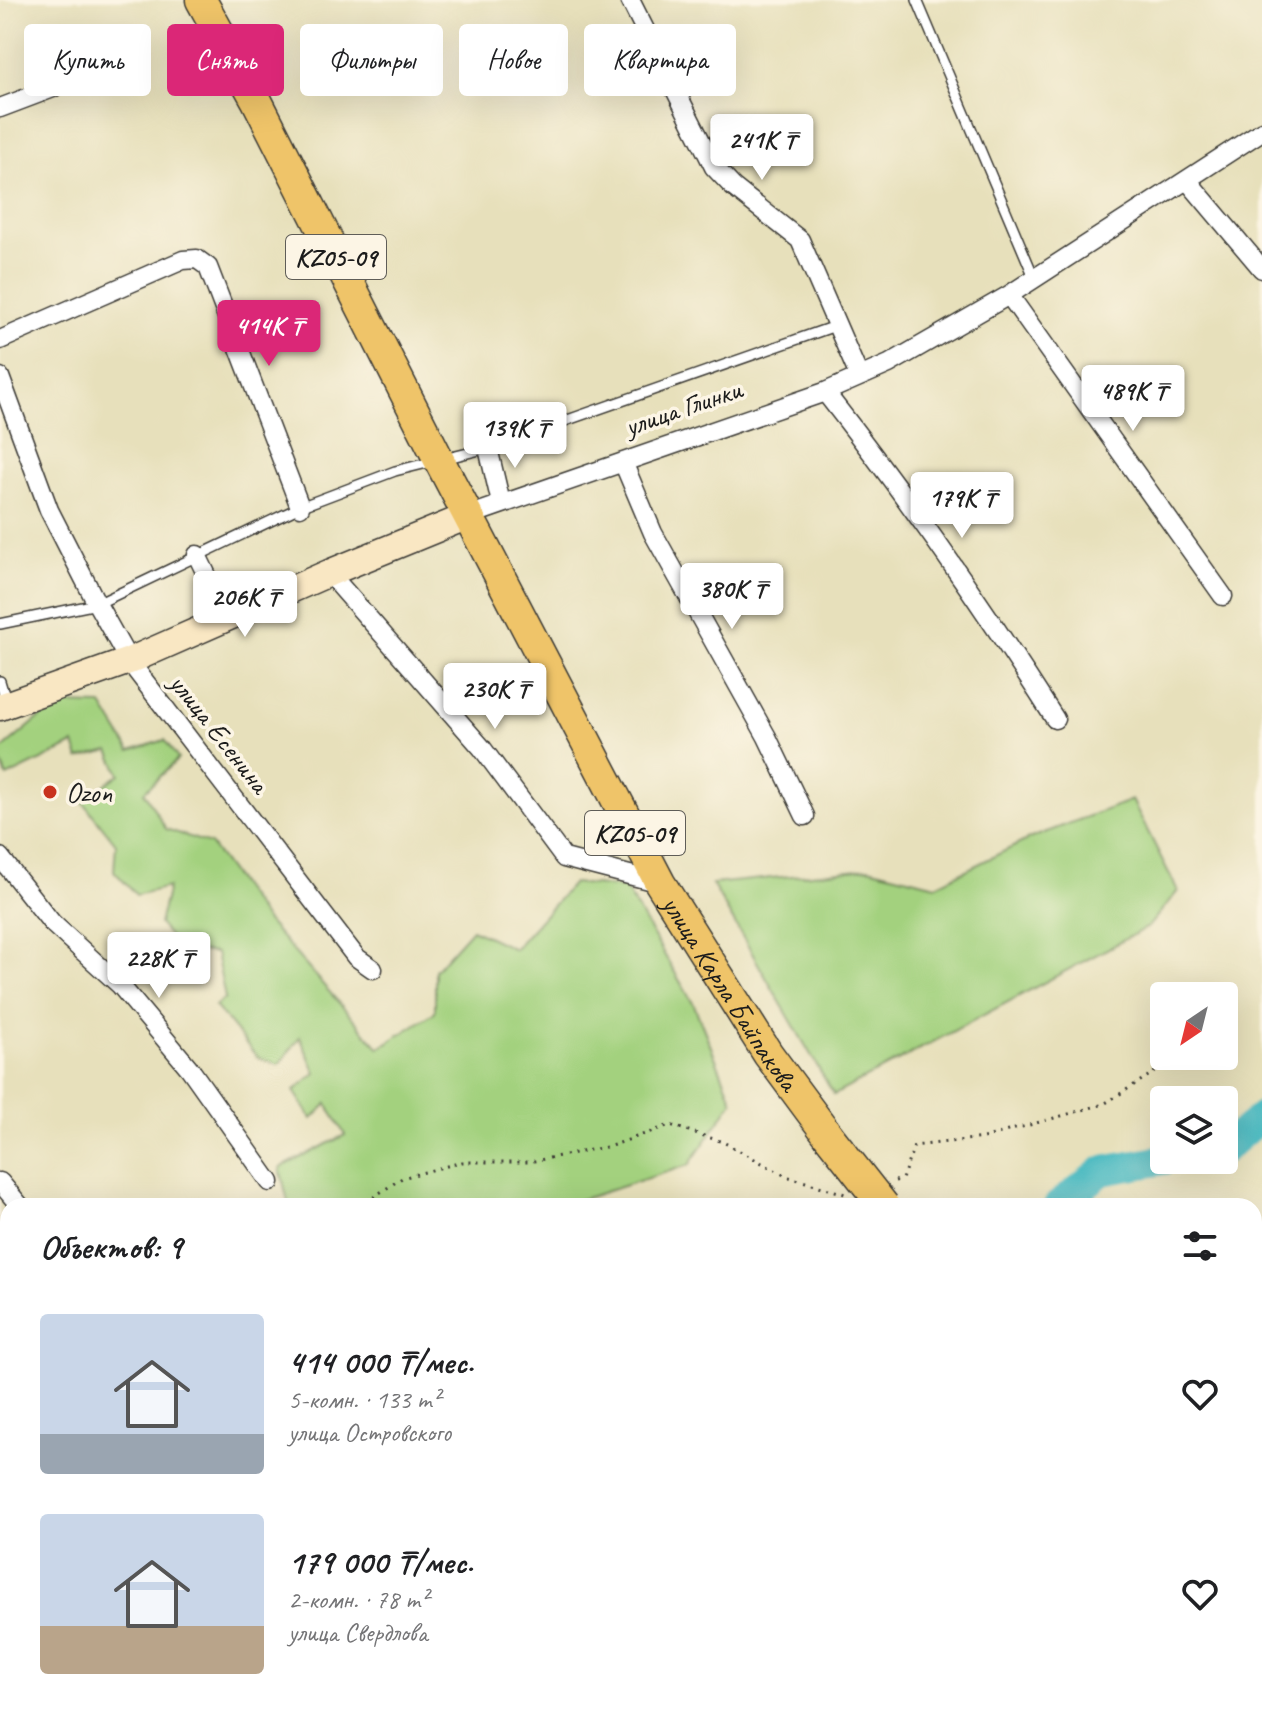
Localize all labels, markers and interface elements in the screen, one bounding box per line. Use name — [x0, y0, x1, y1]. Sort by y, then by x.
chip: Купить — [24, 24, 151, 96]
chip: Снять — [167, 24, 284, 96]
chip: Фильтры — [300, 24, 443, 96]
chip: Новое — [459, 24, 568, 96]
chip: Квартира — [584, 24, 736, 96]
pin: 241K ₸ — [697, 114, 827, 182]
text: 241K ₸ — [728, 123, 796, 156]
road number: KZ05-09 — [286, 235, 386, 279]
pin: 414K ₸ — [204, 300, 334, 368]
text: 414K ₸ — [235, 309, 303, 342]
pin: 489K ₸ — [1068, 365, 1198, 433]
street label: улица Глинки — [618, 371, 748, 444]
text: 489K ₸ — [1100, 374, 1166, 407]
pin: 139K ₸ — [450, 402, 580, 470]
text: 139K ₸ — [482, 411, 548, 444]
pin: 179K ₸ — [897, 472, 1027, 540]
text: 179K ₸ — [929, 481, 995, 514]
pin: 380K ₸ — [667, 563, 797, 631]
pin: 206K ₸ — [180, 571, 310, 639]
text: 380K ₸ — [698, 572, 766, 605]
text: 206K ₸ — [211, 580, 279, 613]
pin: 230K ₸ — [430, 663, 560, 731]
street label: улица Есенина — [161, 665, 279, 802]
text: 230K ₸ — [461, 672, 529, 705]
place label: Ozon — [66, 775, 112, 810]
marker: Ozon — [41, 783, 59, 801]
road number: KZ05-09 — [585, 811, 685, 855]
street label: улица Карла Байпакова — [653, 887, 808, 1100]
pin: 228K ₸ — [94, 932, 224, 1000]
text: 228K ₸ — [125, 941, 193, 974]
north arrow — [1150, 982, 1238, 1070]
map controls — [1150, 982, 1238, 1174]
button: layers — [1150, 1086, 1238, 1174]
icon: filters — [1178, 1224, 1222, 1268]
text: Объектов: 9 — [40, 1225, 182, 1268]
text: 414 000 ₸/мес. — [288, 1340, 474, 1383]
icon: home — [104, 1346, 200, 1442]
icon: heart — [1178, 1372, 1222, 1416]
text: 5-комн. · 133 m² — [288, 1383, 440, 1416]
text: улица Островского — [288, 1416, 451, 1449]
text: 179 000 ₸/мес. — [288, 1540, 473, 1583]
icon: home — [104, 1546, 200, 1642]
icon: heart — [1178, 1572, 1222, 1616]
text: 2-комн. · 78 m² — [288, 1583, 428, 1616]
text: улица Свердлова — [288, 1616, 427, 1649]

